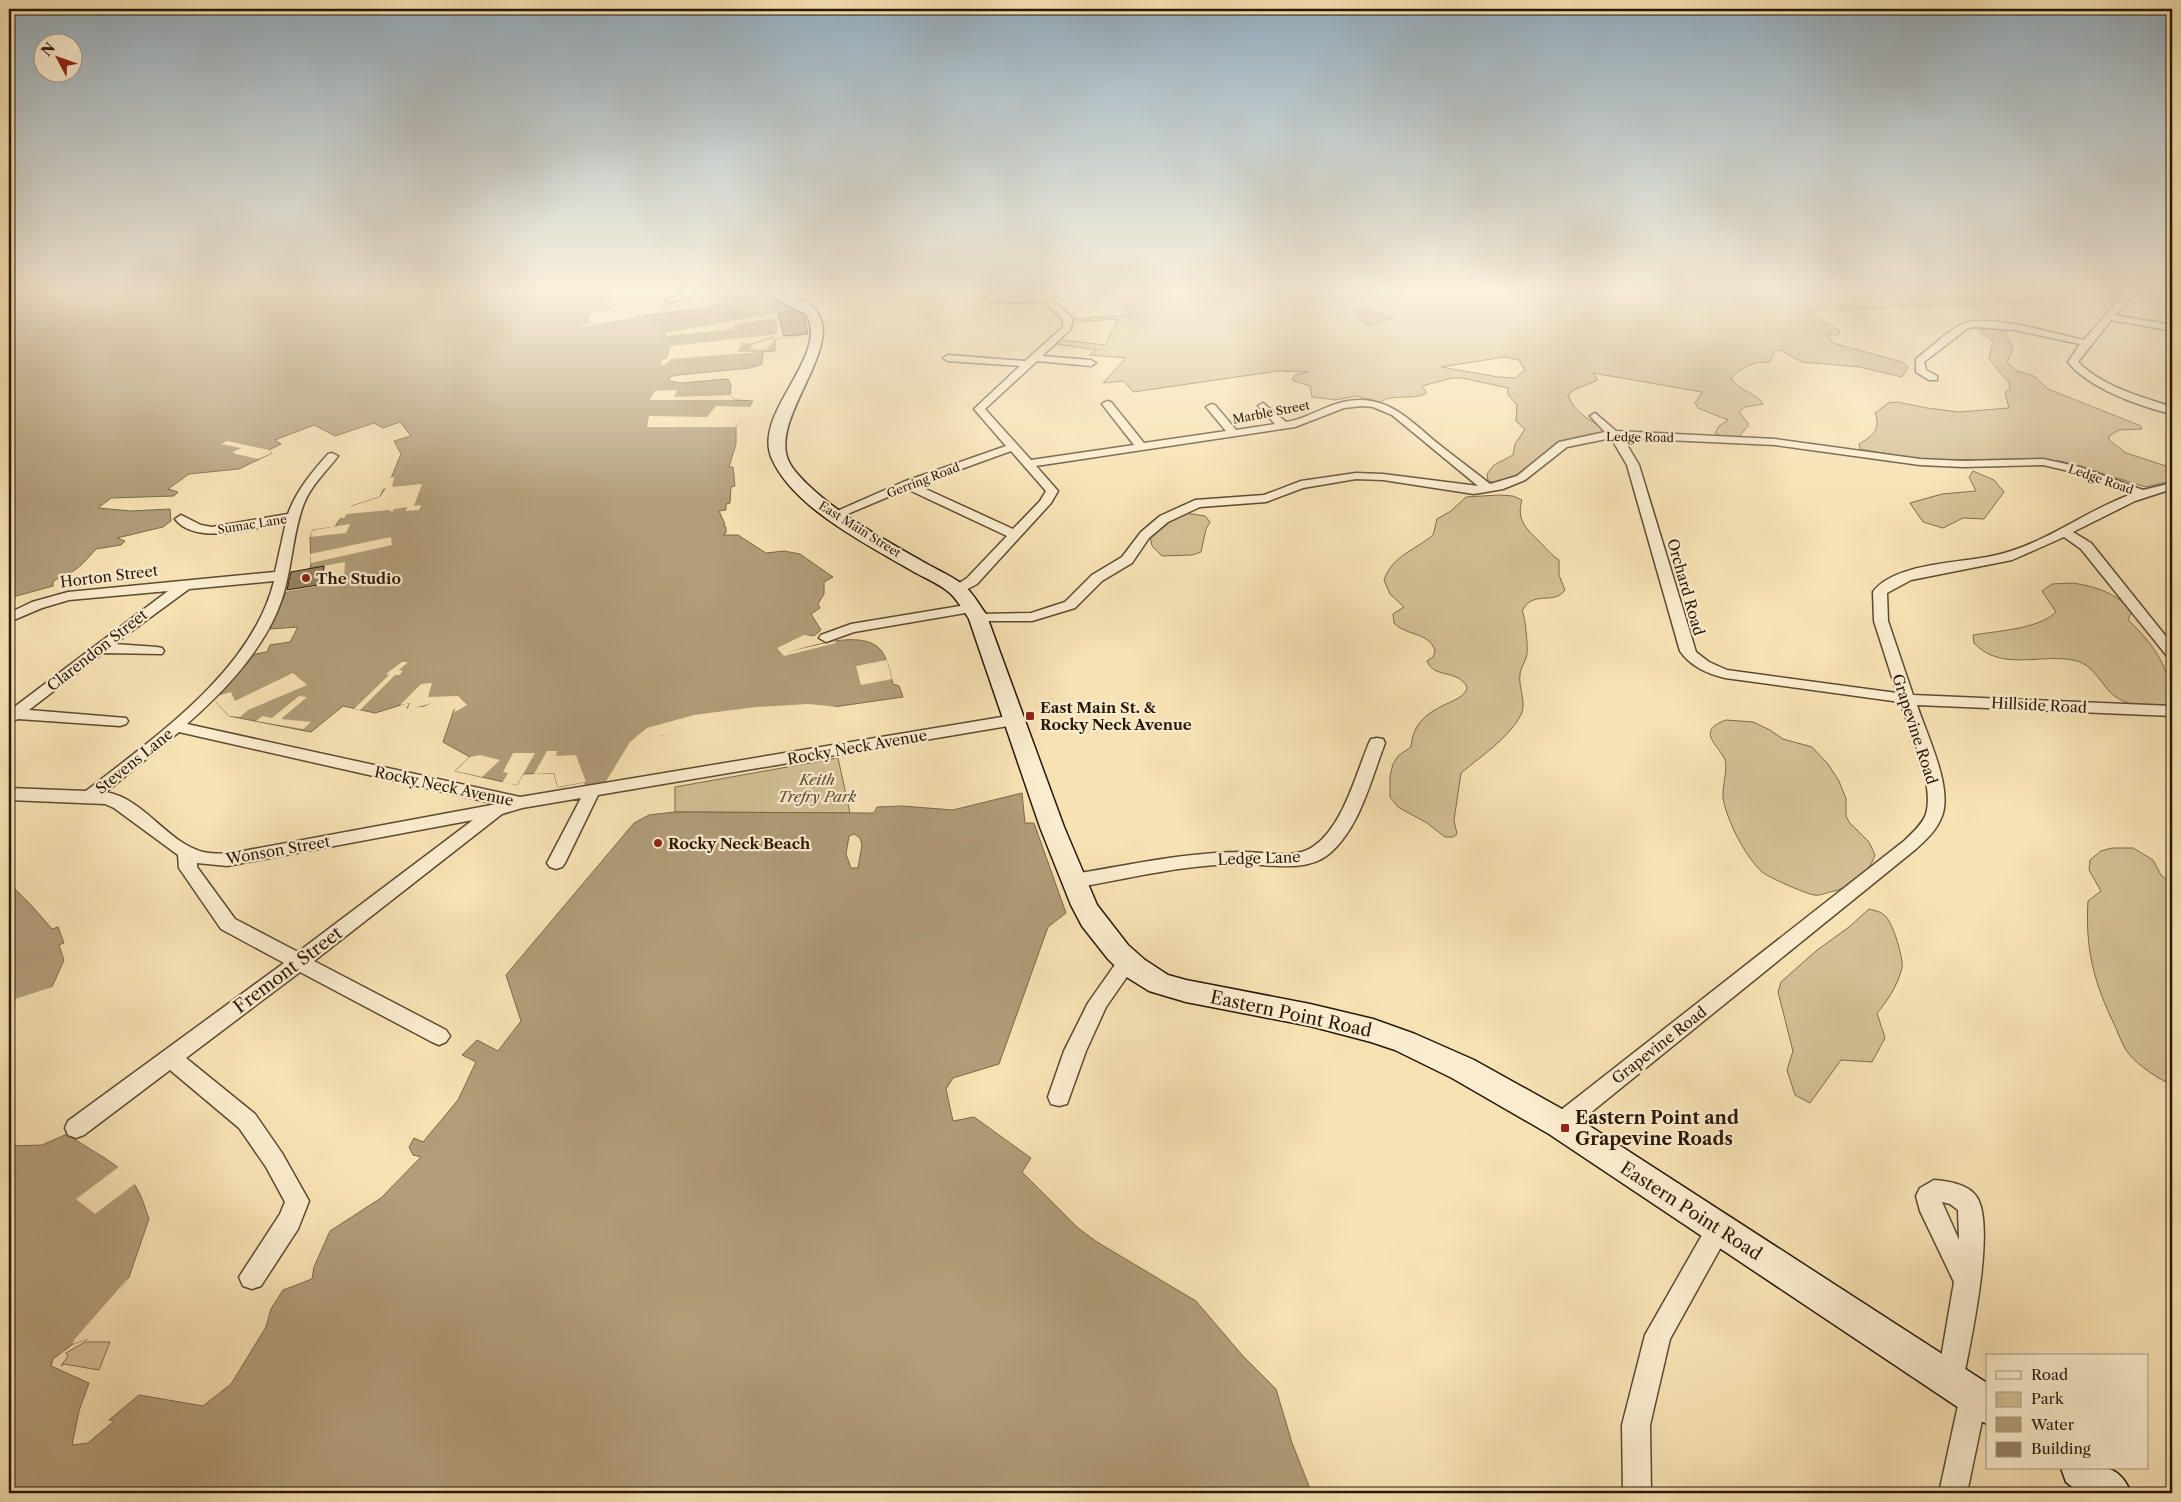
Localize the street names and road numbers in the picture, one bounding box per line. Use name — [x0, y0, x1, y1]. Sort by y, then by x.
street label: Marble Street — [1231, 397, 1312, 427]
street label: Ledge Road — [1606, 429, 1675, 445]
street label: Gerring Road — [884, 459, 962, 501]
street label: Ledge Road — [2067, 461, 2136, 497]
street label: East Main Street — [816, 498, 904, 561]
street label: Sumac Lane — [216, 511, 288, 537]
street label: Orchard Road — [1663, 536, 1709, 638]
street label: Horton Street — [59, 560, 160, 591]
street label: Clarendon Street — [43, 605, 151, 695]
street label: Grapevine Road — [1888, 671, 1942, 787]
street label: Hillside Road — [1991, 693, 2087, 717]
street label: Stevens Lane — [92, 724, 176, 798]
street label: Rocky Neck Avenue — [786, 725, 928, 769]
street label: Rocky Neck Avenue — [373, 762, 515, 810]
street label: Wonson Street — [223, 831, 332, 869]
street label: Ledge Lane — [1217, 847, 1301, 869]
street label: Fremont Street — [229, 922, 347, 1018]
street label: Eastern Point Road — [1208, 986, 1374, 1042]
street label: Grapevine Road — [1608, 1002, 1710, 1088]
street label: Eastern Point Road — [1616, 1157, 1766, 1265]

